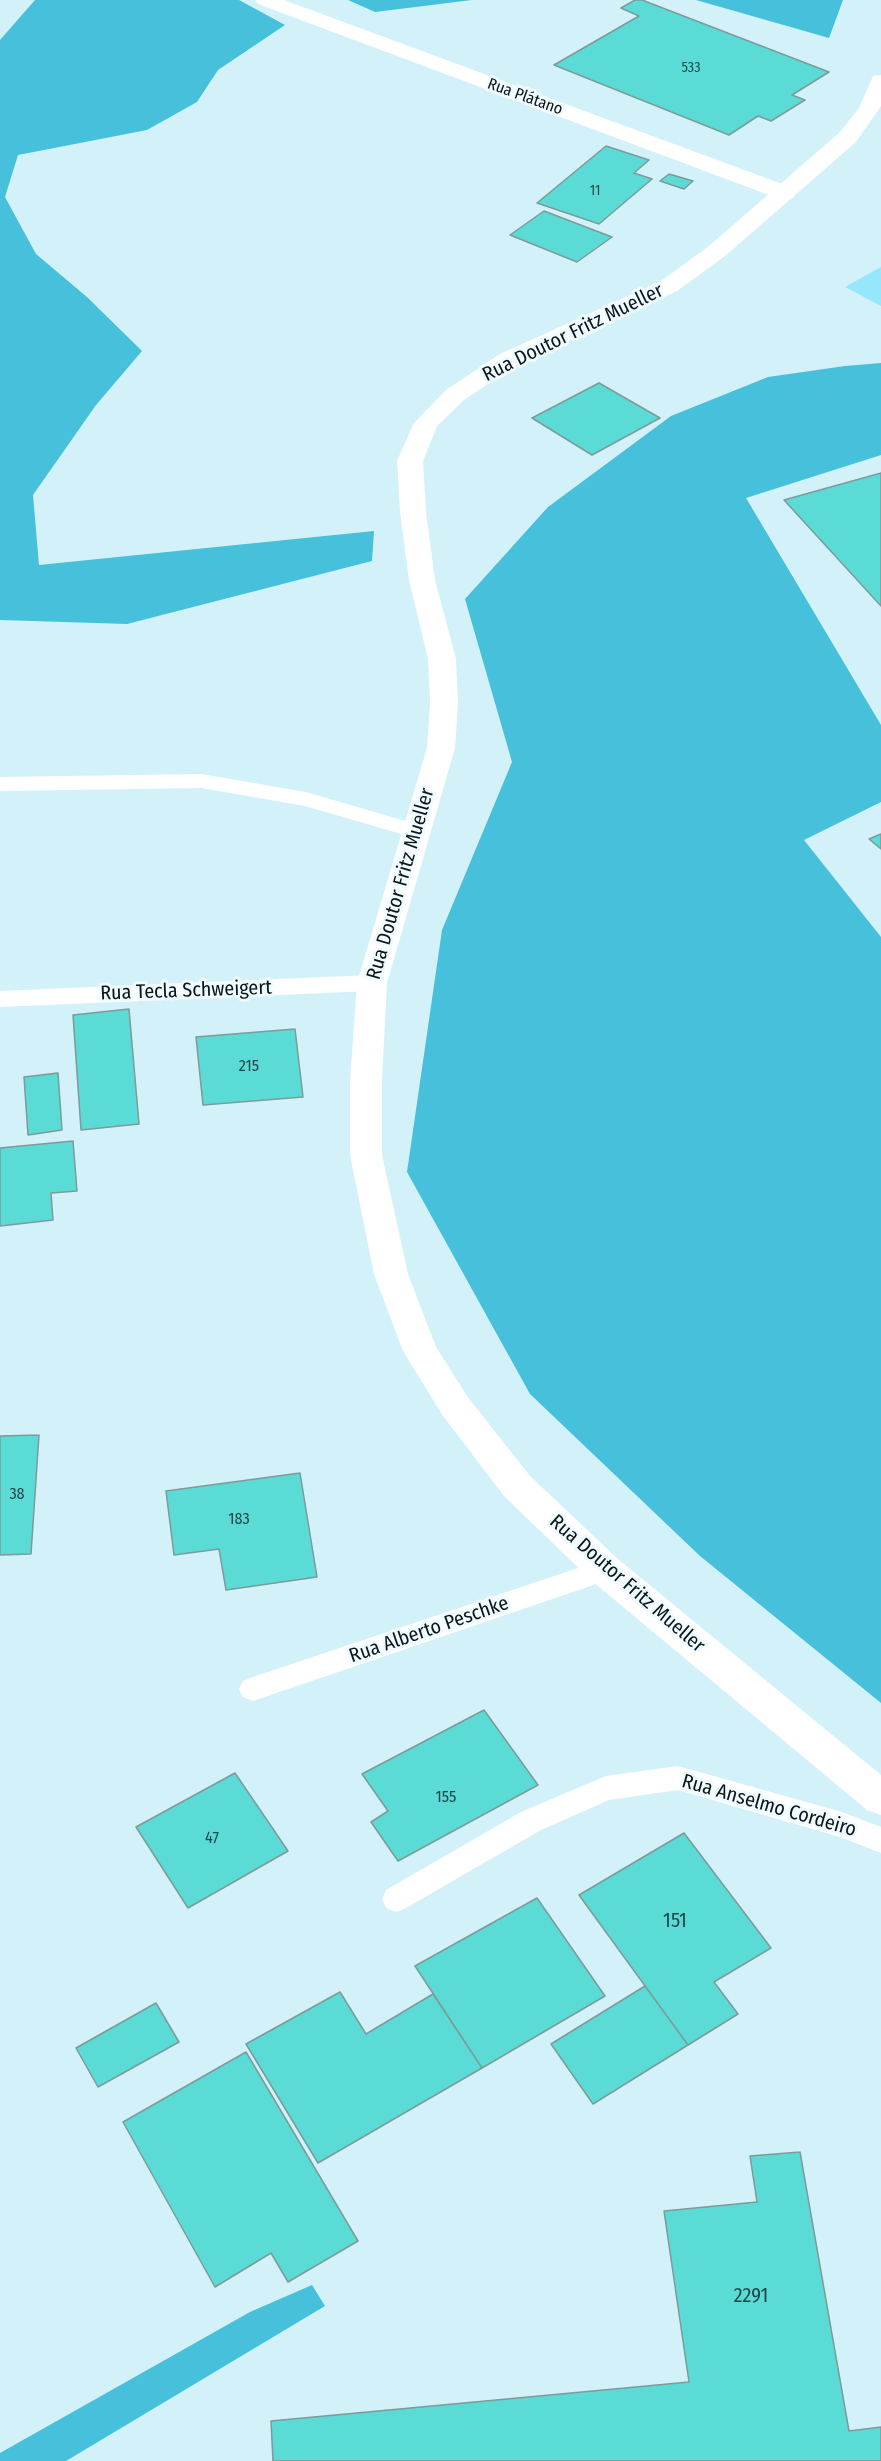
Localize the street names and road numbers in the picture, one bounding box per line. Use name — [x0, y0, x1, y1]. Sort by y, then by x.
street label: Rua Plátano — [485, 75, 565, 119]
street label: Rua Doutor Fritz Mueller — [479, 279, 667, 387]
street label: Rua Doutor Fritz Mueller — [362, 786, 440, 982]
street label: Rua Tecla Schweigert — [100, 976, 272, 1006]
street label: Rua Doutor Fritz Mueller — [544, 1510, 710, 1658]
street label: Rua Alberto Peschke — [346, 1591, 512, 1669]
street label: Rua Anselmo Cordeiro — [679, 1770, 859, 1842]

